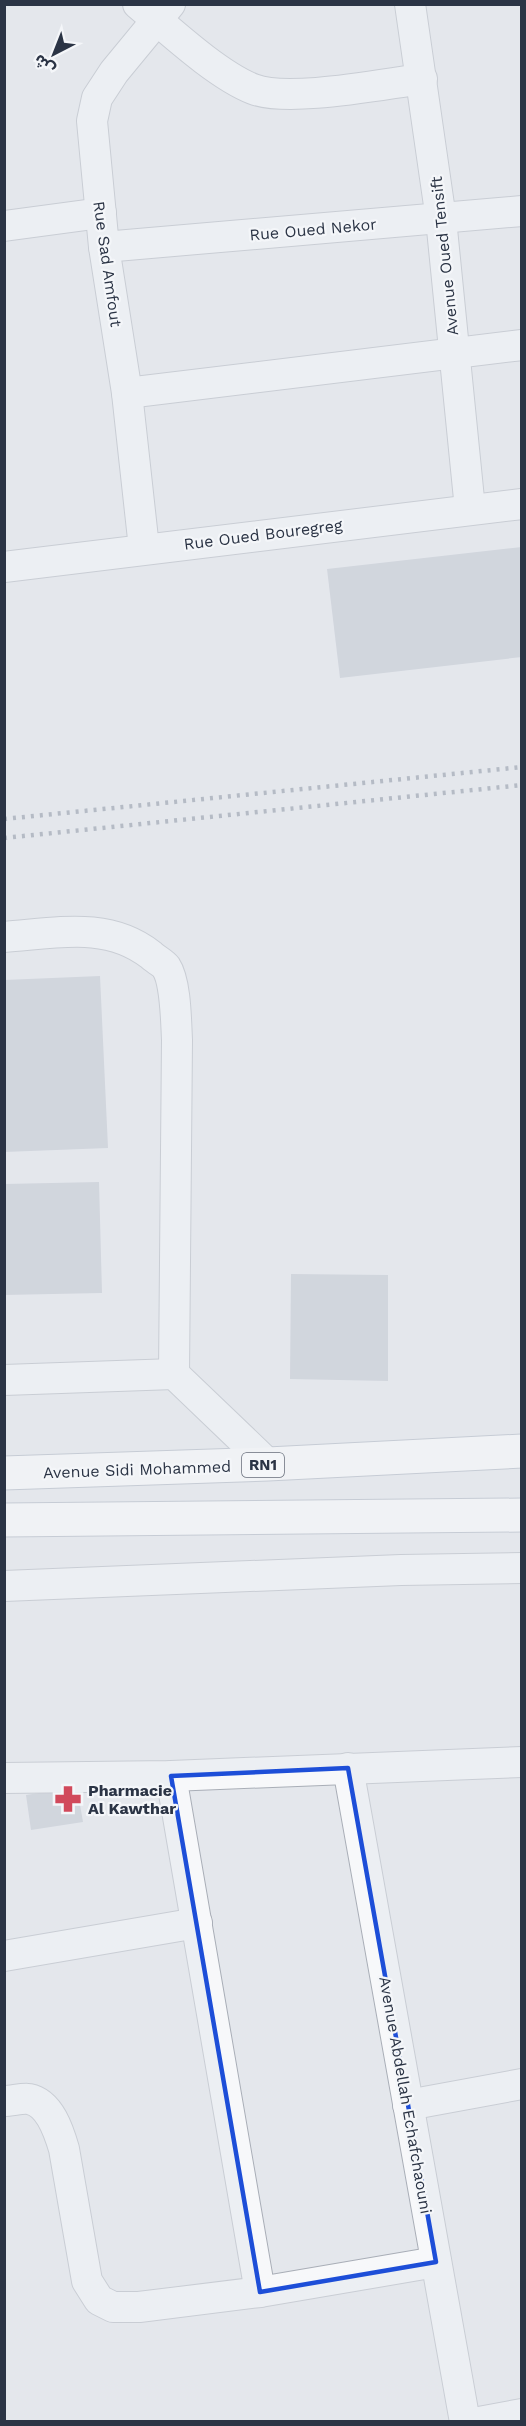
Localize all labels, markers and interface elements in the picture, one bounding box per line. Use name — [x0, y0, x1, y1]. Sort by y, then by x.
north arrow — [24, 24, 84, 84]
text: ش — [30, 50, 59, 79]
street label: Avenue Oued Tensift — [427, 175, 462, 337]
street label: Rue Sad Amfout — [89, 200, 126, 329]
street label: Rue Oued Nekor — [249, 214, 378, 245]
street label: Rue Oued Bouregreg — [183, 515, 344, 554]
road number: RN1 — [242, 1453, 284, 1477]
street label: Avenue Sidi Mohammed — [43, 1457, 231, 1482]
place label: Pharmacie Al Kawthar — [88, 1781, 176, 1818]
pharmacy icon: Pharmacie Al Kawthar — [53, 1784, 83, 1814]
street label: Avenue Abdellah Echafchaouni — [375, 1975, 436, 2215]

